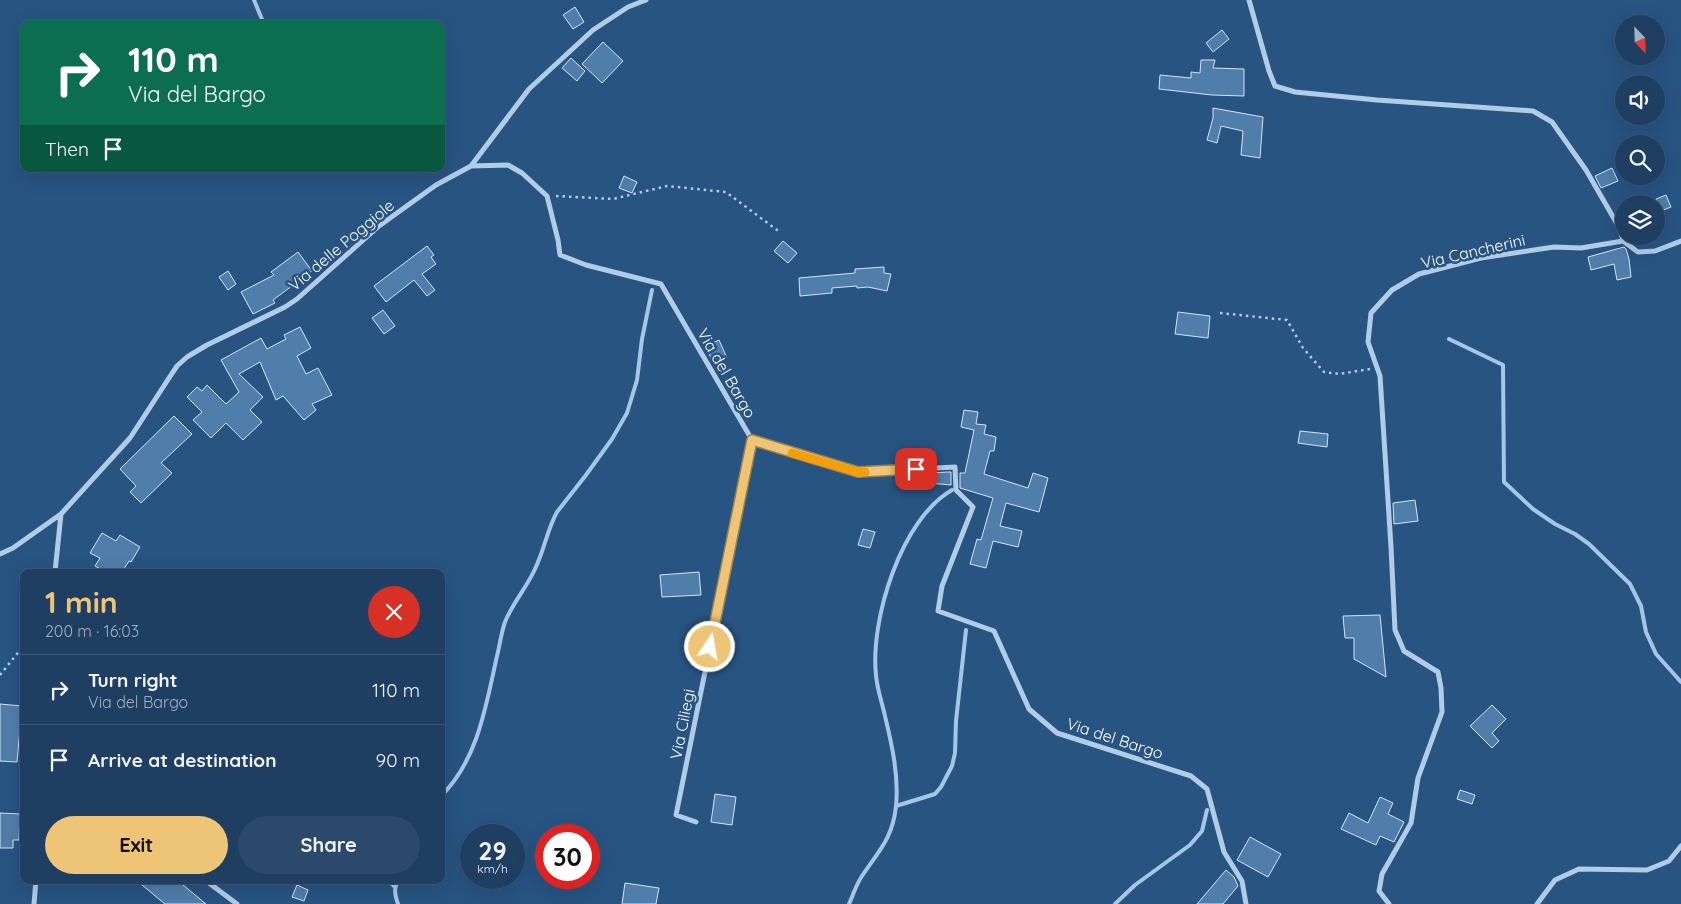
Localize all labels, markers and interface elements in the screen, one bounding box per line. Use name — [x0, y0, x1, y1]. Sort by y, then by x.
north arrow — [1615, 15, 1665, 65]
map controls — [1615, 15, 1665, 245]
text: 110 m — [128, 37, 219, 81]
icon: right — [45, 40, 110, 105]
button: sound — [1615, 75, 1665, 125]
text: Via del Bargo — [128, 80, 266, 108]
icon: arrive — [99, 135, 127, 163]
button: search — [1615, 135, 1665, 185]
text: Then — [45, 137, 89, 161]
street label: Via delle Poggiole — [284, 195, 398, 295]
button: layers — [1615, 195, 1665, 245]
street label: Via Cancherini — [1419, 229, 1527, 273]
street label: Via del Bargo — [693, 325, 761, 421]
pin — [895, 448, 937, 490]
icon: arrive — [902, 455, 930, 483]
text: 1 min — [45, 583, 118, 621]
button: close — [368, 586, 420, 638]
position arrow — [683, 620, 735, 672]
text: 200 m · 16:03 — [45, 621, 139, 641]
text: Turn right — [88, 668, 177, 692]
icon: right — [45, 676, 73, 704]
text: 110 m — [372, 678, 420, 702]
street label: Via Ciliegi — [665, 687, 699, 761]
text: Via del Bargo — [88, 692, 188, 712]
street label: Via del Bargo — [1064, 713, 1166, 763]
icon: arrive — [45, 746, 73, 774]
text: Arrive at destination — [88, 748, 277, 772]
text: 90 m — [376, 748, 420, 772]
button: Exit — [45, 816, 228, 874]
button: Share — [238, 816, 420, 874]
speed limit sign: 30 — [535, 824, 600, 889]
text: 29 — [478, 835, 507, 866]
text: km/h — [477, 861, 508, 876]

